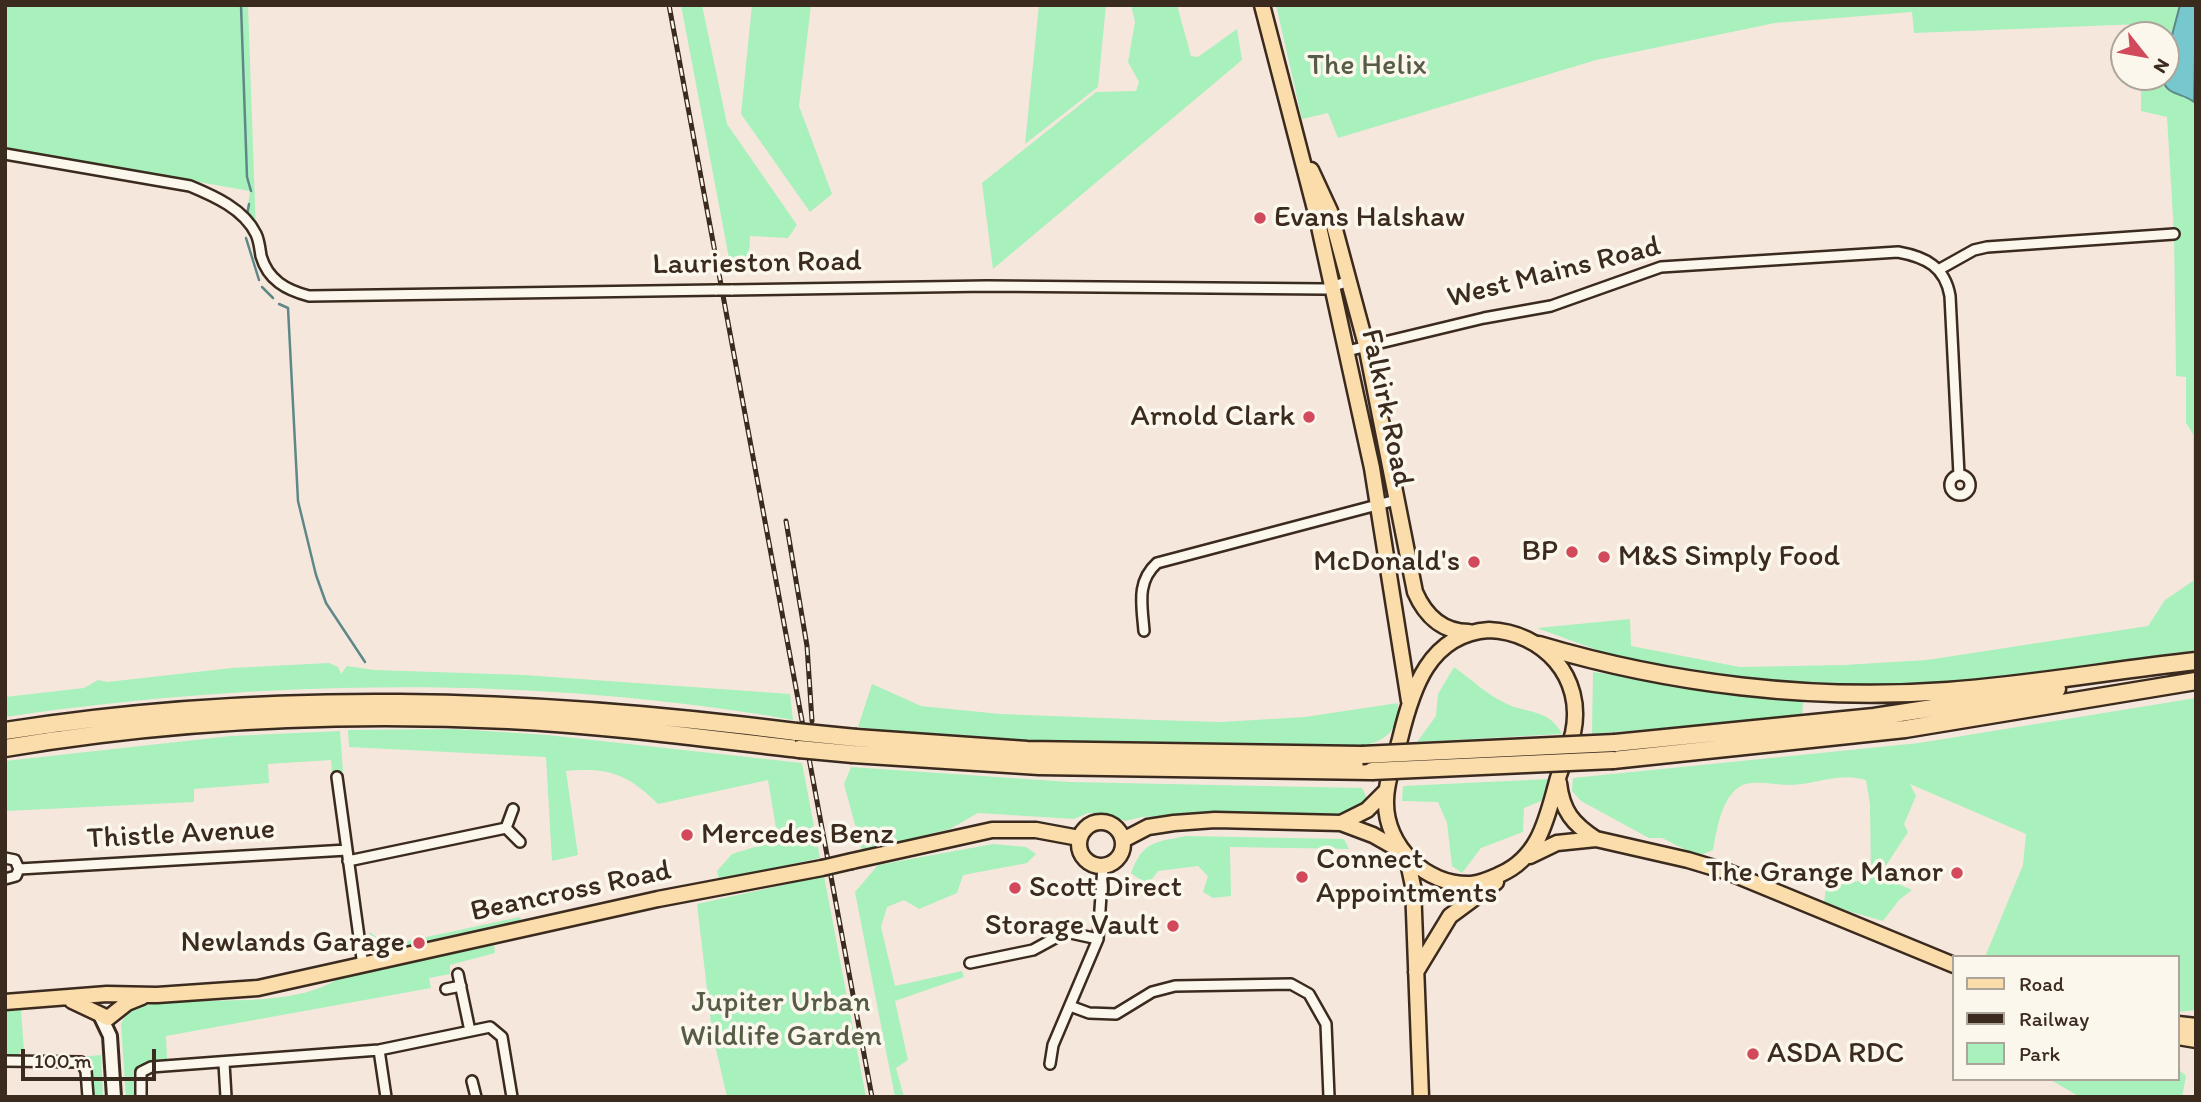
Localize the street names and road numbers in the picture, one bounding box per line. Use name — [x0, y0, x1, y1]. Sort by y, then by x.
street label: West Mains Road — [1443, 229, 1665, 317]
street label: Laurieston Road — [652, 244, 862, 284]
street label: Falkirk Road — [1352, 326, 1420, 490]
street label: Thistle Avenue — [86, 812, 276, 858]
street label: Beancross Road — [467, 853, 675, 931]

